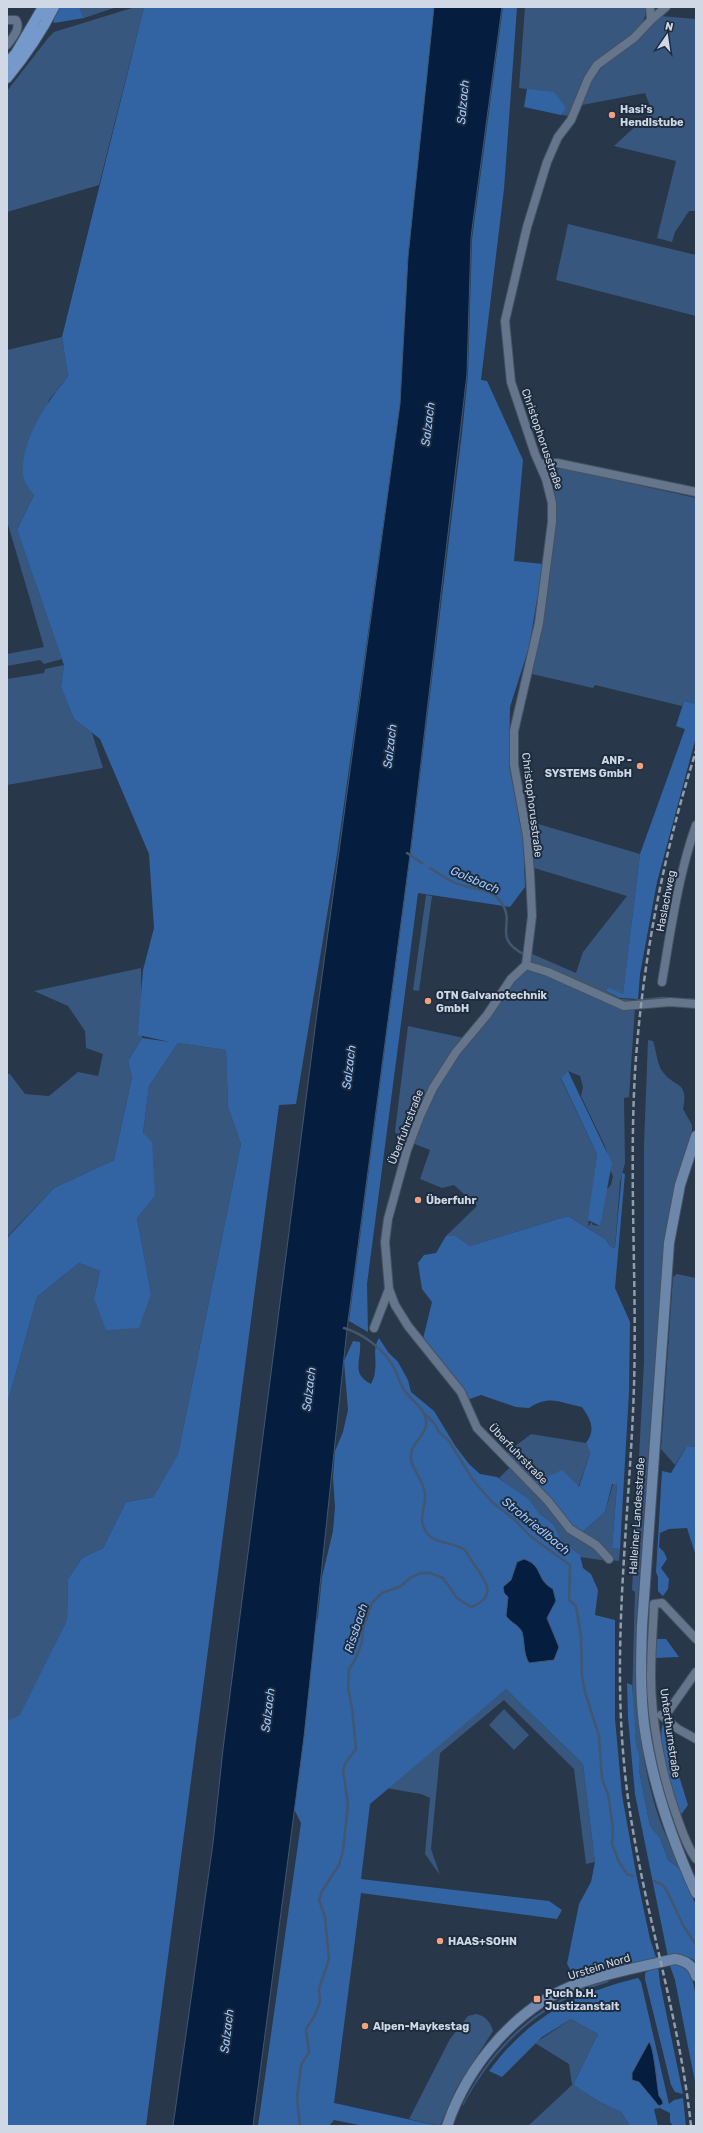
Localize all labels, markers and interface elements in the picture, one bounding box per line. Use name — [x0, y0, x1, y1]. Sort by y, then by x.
north arrow — [647, 16, 687, 56]
text: N — [664, 20, 675, 34]
water label: Salzach — [454, 79, 472, 125]
place label: Hasi's Hendlstube — [620, 103, 684, 129]
marker: Hasi's Hendlstube — [607, 110, 617, 120]
street label: Christophorusstraße — [519, 387, 565, 491]
water label: Salzach — [418, 401, 438, 447]
water label: Salzach — [380, 723, 400, 769]
street label: Christophorusstraße — [519, 752, 545, 858]
place label: ANP - SYSTEMS GmbH — [545, 754, 632, 780]
marker: ANP - SYSTEMS GmbH — [635, 761, 645, 771]
water label: Golsbach — [448, 863, 502, 897]
street label: Haslachweg — [654, 869, 678, 933]
place label: OTN Galvanotechnik GmbH — [436, 989, 548, 1015]
marker: OTN Galvanotechnik GmbH — [423, 996, 433, 1006]
water label: Salzach — [339, 1044, 359, 1090]
street label: Überfuhrstraße — [386, 1088, 426, 1166]
place label: Überfuhr — [426, 1194, 477, 1207]
marker: Überfuhr — [413, 1195, 423, 1205]
water label: Salzach — [299, 1366, 319, 1412]
street label: Überfuhrstraße — [486, 1421, 550, 1487]
street label: Halleiner Landesstraße — [626, 1457, 648, 1575]
water label: Strohriedlbach — [499, 1494, 573, 1558]
water label: Rissbach — [341, 1602, 371, 1654]
water label: Salzach — [258, 1687, 278, 1733]
street label: Unterthurnstraße — [657, 1687, 683, 1779]
place label: HAAS+SOHN — [448, 1935, 517, 1948]
marker: HAAS+SOHN — [435, 1936, 445, 1946]
street label: Urstein Nord — [566, 1951, 632, 1983]
place label: Puch b.H. Justizanstalt — [545, 1987, 619, 2013]
marker: Puch b.H. Justizanstalt — [532, 1994, 542, 2004]
water label: Salzach — [217, 2008, 237, 2054]
place label: Alpen-Maykestag — [373, 2020, 469, 2033]
marker: Alpen-Maykestag — [360, 2021, 370, 2031]

